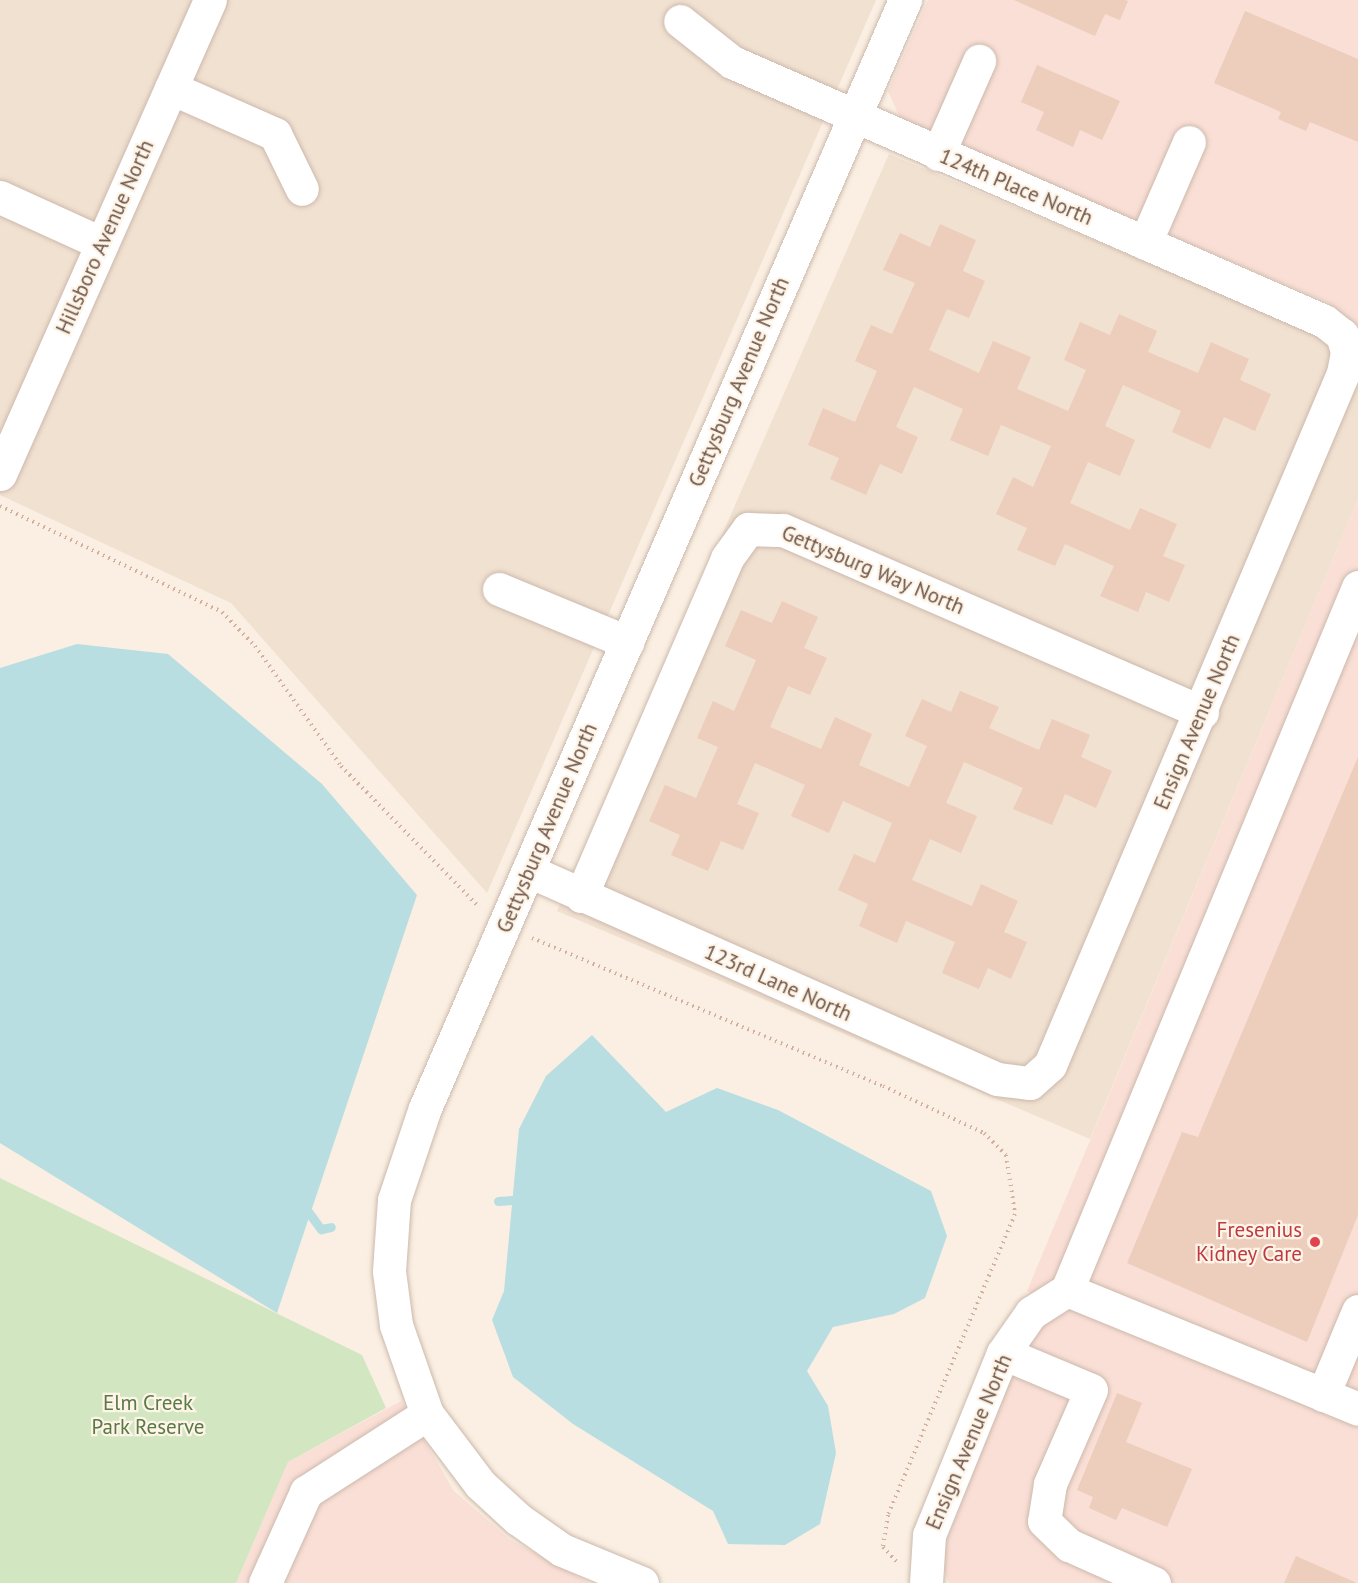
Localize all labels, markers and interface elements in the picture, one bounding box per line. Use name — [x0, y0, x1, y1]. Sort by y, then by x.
street label: Hillsboro Avenue North — [51, 136, 159, 338]
street label: 124th Place North — [936, 143, 1096, 231]
street label: Gettysburg Avenue North — [683, 273, 795, 491]
street label: Gettysburg Way North — [777, 520, 969, 620]
street label: Ensign Avenue North — [1149, 630, 1245, 814]
street label: Gettysburg Avenue North — [491, 719, 603, 937]
street label: 123rd Lane North — [700, 939, 856, 1027]
place label: Fresenius Kidney Care — [1195, 1217, 1302, 1267]
marker: Fresenius Kidney Care — [1306, 1233, 1324, 1251]
street label: Ensign Avenue North — [921, 1350, 1017, 1534]
park label: Elm Creek Park Reserve — [91, 1390, 205, 1440]

